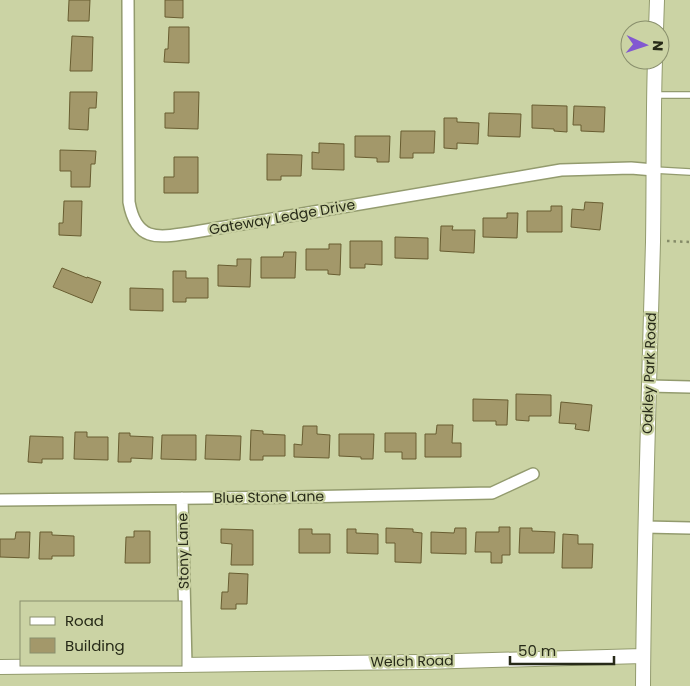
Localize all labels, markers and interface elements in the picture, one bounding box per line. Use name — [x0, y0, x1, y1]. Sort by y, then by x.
north arrow — [620, 20, 670, 70]
text: N — [648, 40, 668, 51]
street label: Gateway Ledge Drive — [207, 194, 357, 240]
street label: Oakley Park Road — [637, 312, 661, 434]
street label: Blue Stone Lane — [214, 486, 325, 508]
street label: Stony Lane — [172, 513, 194, 589]
legend — [20, 601, 182, 666]
text: Road — [65, 610, 104, 631]
scale bar — [510, 634, 614, 666]
text: Building — [65, 635, 125, 656]
text: 50 m — [518, 640, 556, 661]
street label: Welch Road — [370, 650, 454, 672]

